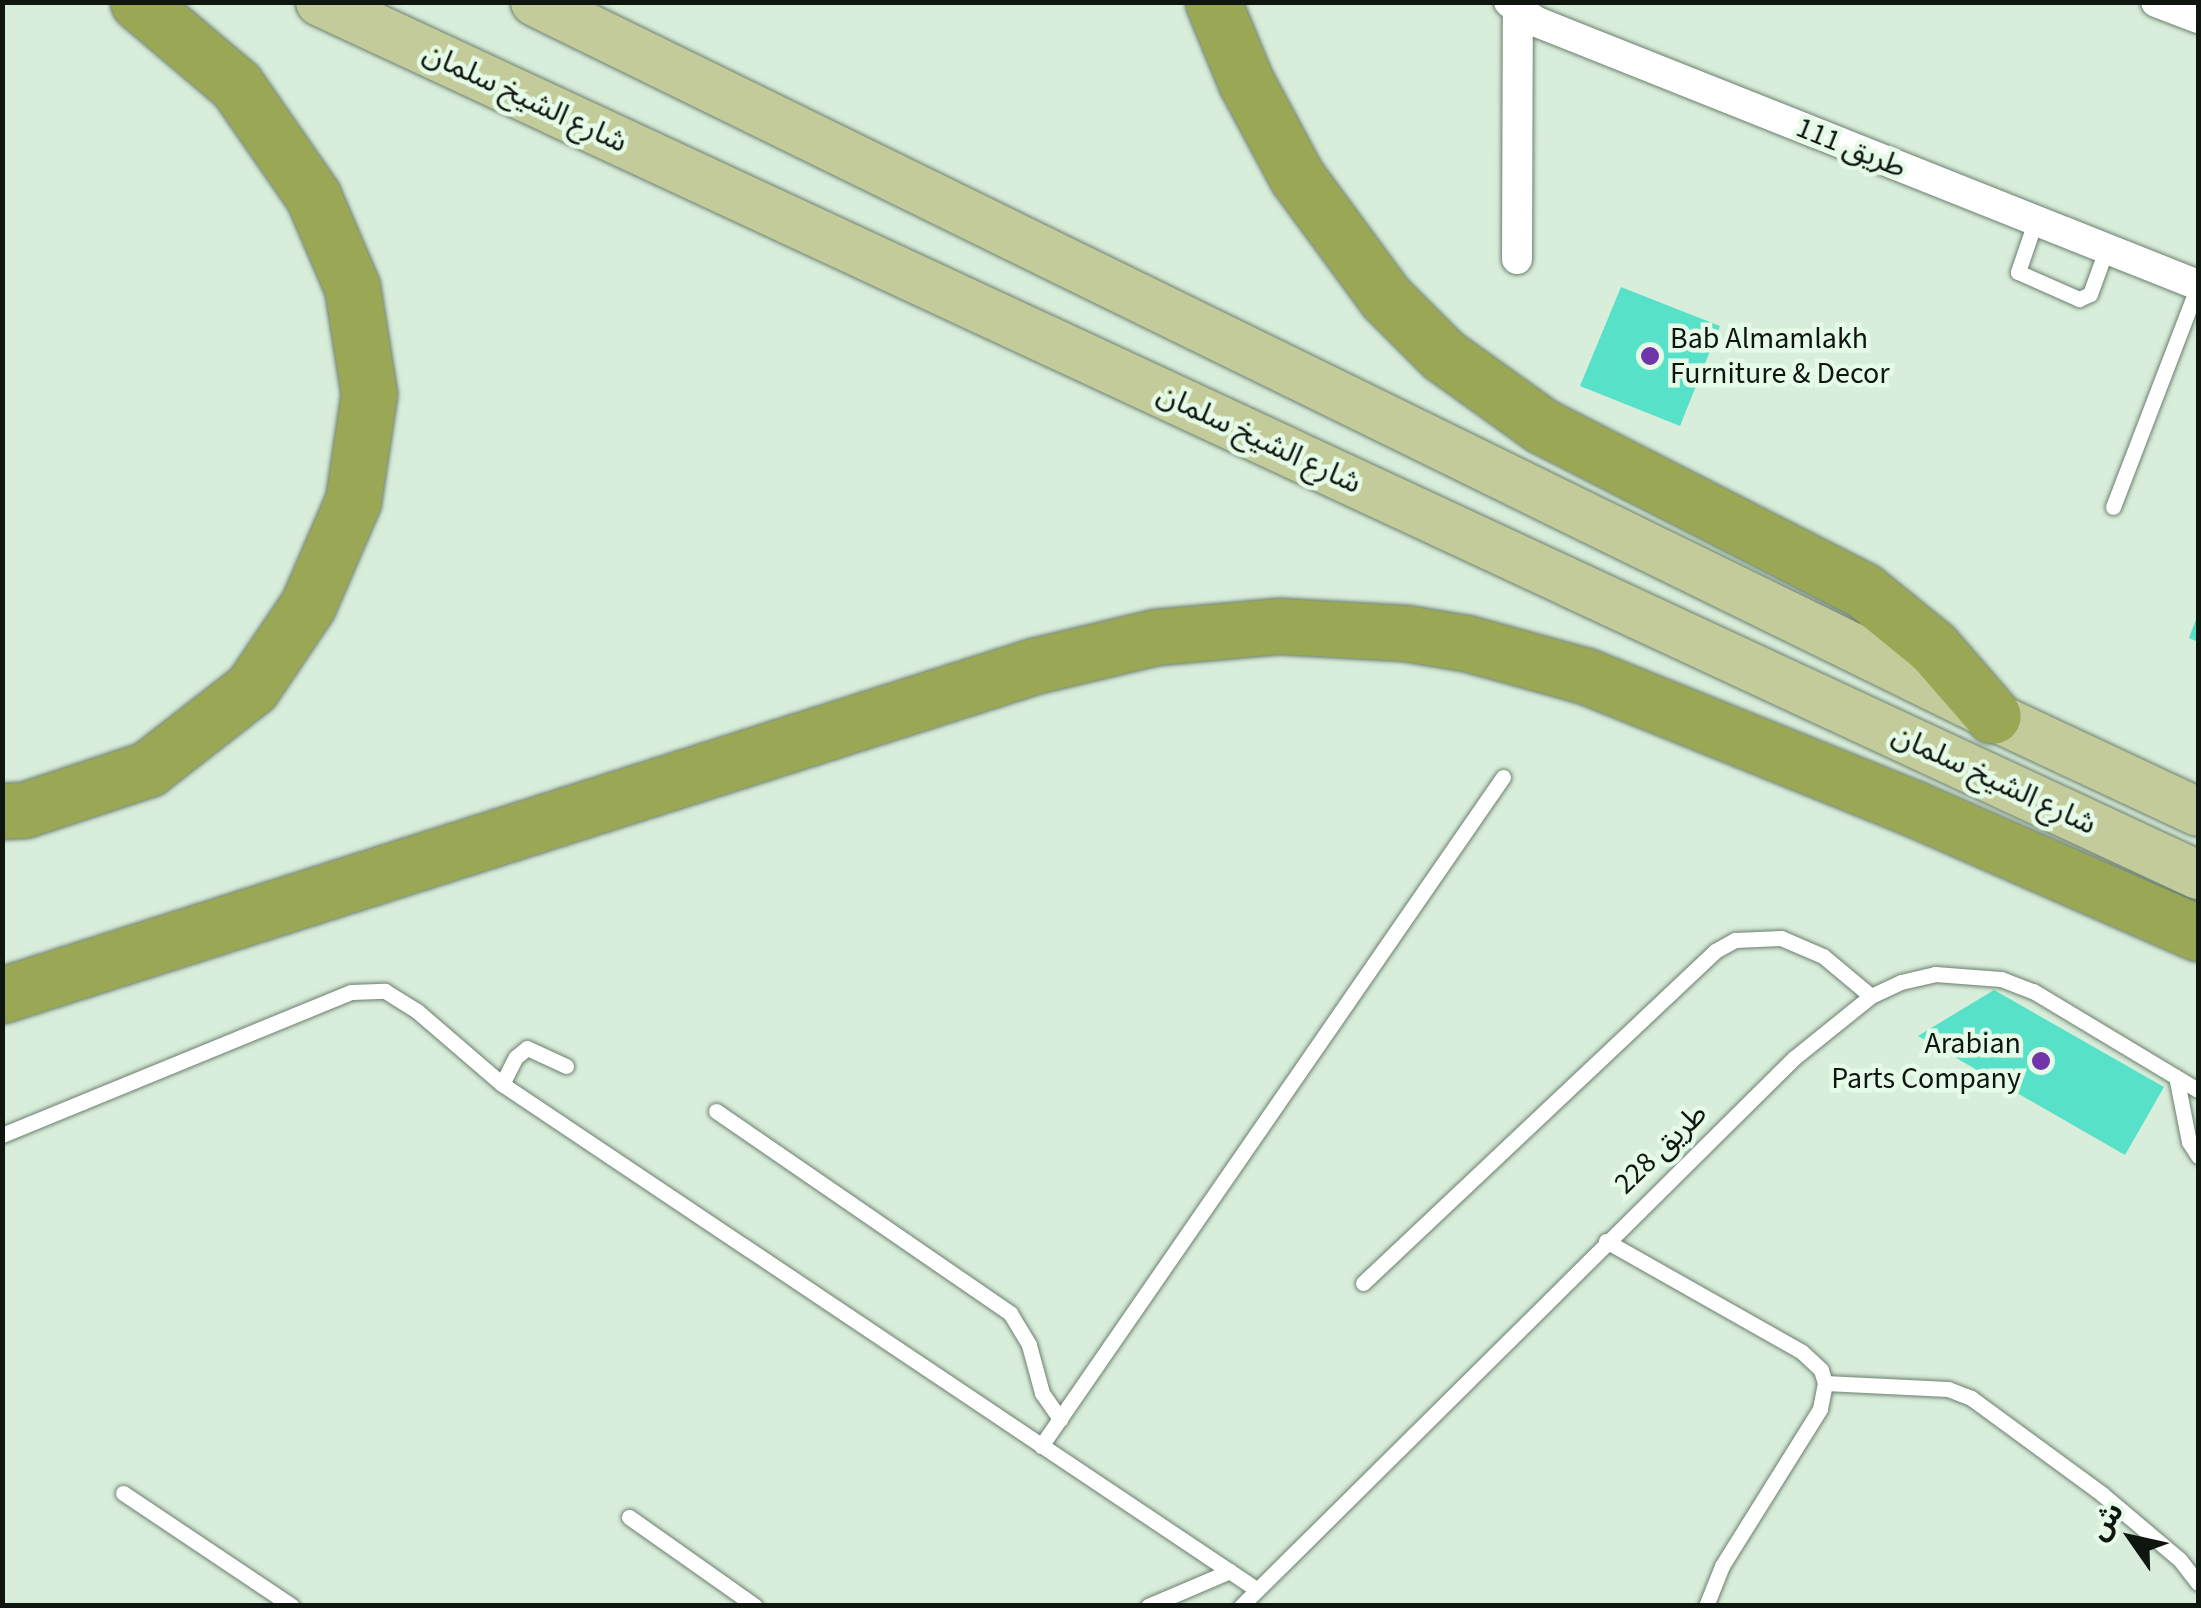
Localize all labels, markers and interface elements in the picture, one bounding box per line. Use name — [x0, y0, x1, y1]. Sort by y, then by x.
street label: شارع الشيخ سلمان — [417, 35, 633, 161]
street label: طريق 111 — [1791, 110, 1911, 186]
place label: Bab Almamlakh Furniture & Decor — [1670, 321, 1890, 392]
marker: Bab Almamlakh Furniture & Decor — [1639, 345, 1661, 367]
street label: شارع الشيخ سلمان — [1151, 376, 1367, 502]
street label: شارع الشيخ سلمان — [1886, 717, 2102, 843]
place label: Arabian Parts Company — [1831, 1026, 2021, 1096]
marker: Arabian Parts Company — [2030, 1050, 2052, 1072]
street label: طريق 228 — [1607, 1096, 1715, 1202]
north arrow — [2081, 1488, 2181, 1588]
text: ش — [2079, 1494, 2133, 1548]

